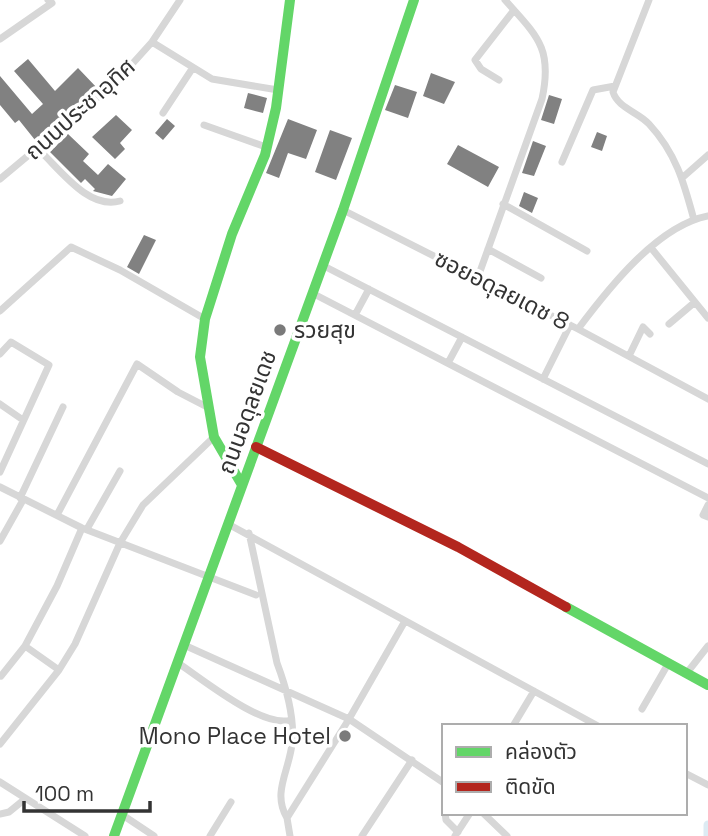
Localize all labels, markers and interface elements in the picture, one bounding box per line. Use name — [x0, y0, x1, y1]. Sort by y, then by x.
street label: ถนนประชาอุทิศ — [18, 51, 142, 167]
street label: ซอยอดุลยเดช 8 — [430, 243, 574, 337]
place label: รวยสุข — [294, 315, 356, 345]
marker: รวยสุข — [272, 322, 288, 338]
street label: ถนนอดุลยเดช — [211, 346, 283, 478]
place label: Mono Place Hotel — [139, 721, 331, 751]
legend — [442, 724, 687, 815]
marker: Mono Place Hotel — [337, 728, 353, 744]
text: คล่องตัว — [505, 738, 577, 765]
scale bar — [24, 770, 150, 814]
text: ติดขัด — [505, 773, 556, 800]
text: 100 m — [35, 780, 94, 807]

